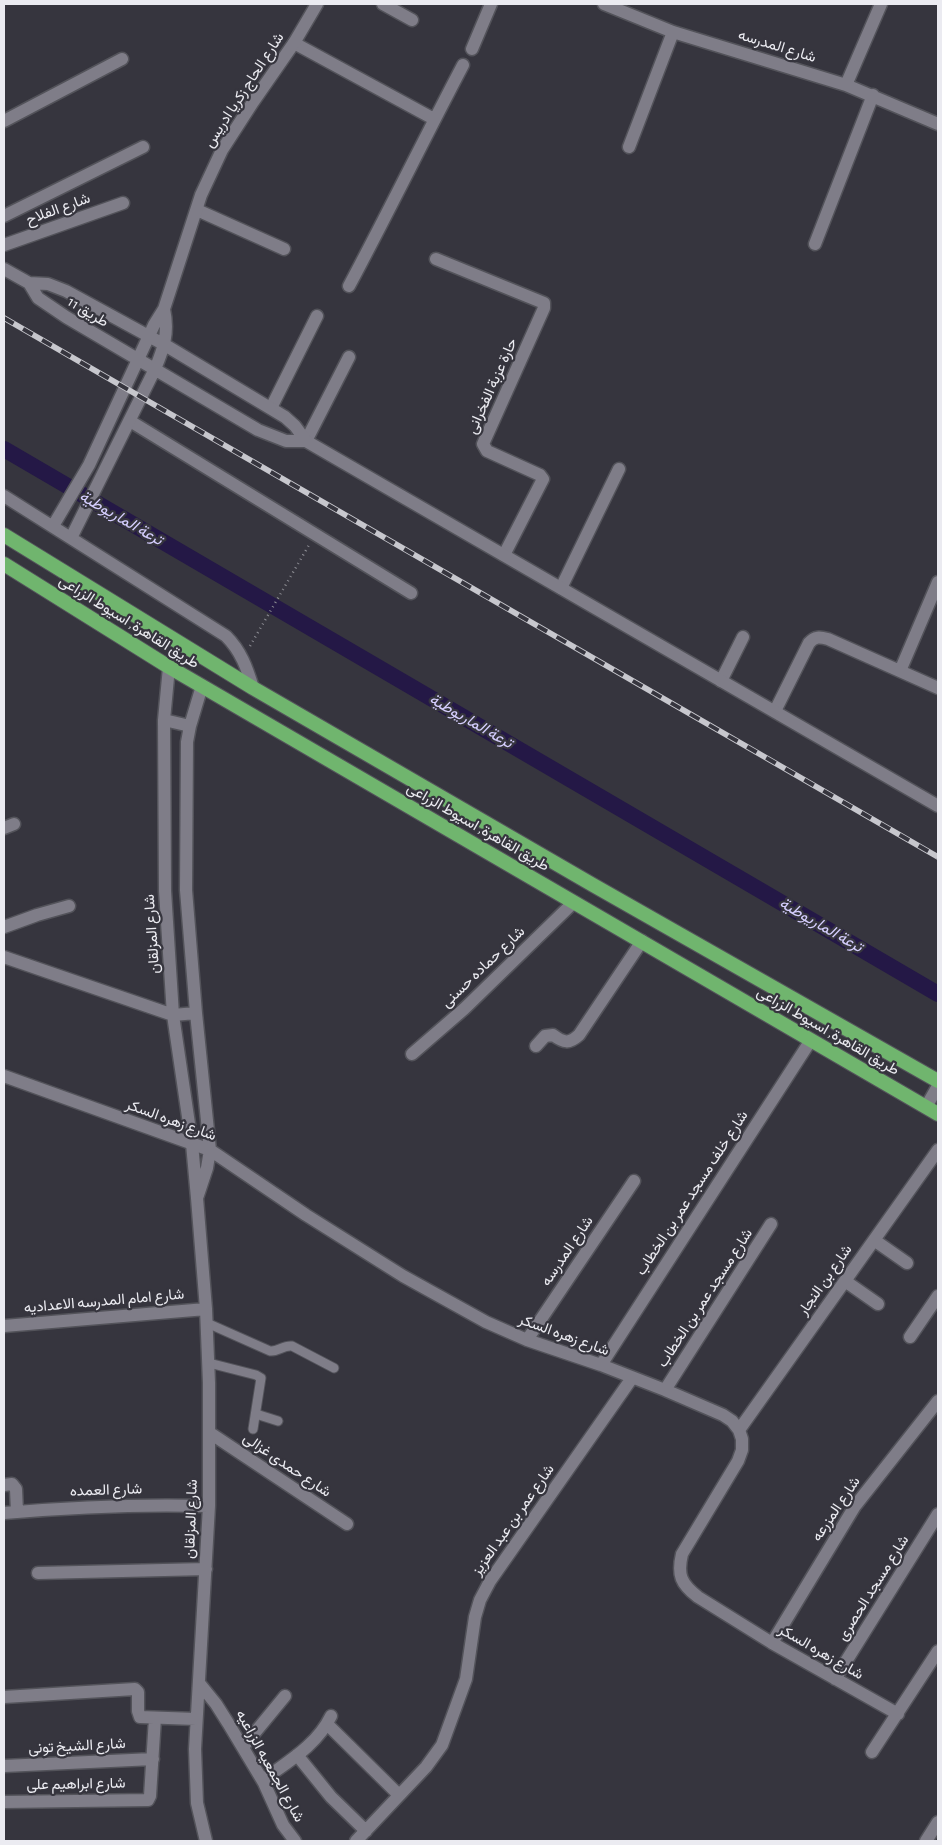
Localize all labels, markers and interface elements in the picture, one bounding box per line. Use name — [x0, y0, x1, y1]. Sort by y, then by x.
street label: شارع المدرسه — [736, 26, 818, 66]
street label: شارع الحاج زكريا ادريس — [200, 29, 288, 151]
street label: شارع الفلاح — [23, 189, 93, 229]
street label: طريق 11 — [64, 293, 112, 331]
street label: حارة عزبة الفخرانى — [463, 335, 521, 437]
water label: ترعة الماريوطية — [76, 486, 166, 550]
street label: طريق القاهرة, اسيوط الزراعى — [56, 572, 202, 672]
water label: ترعة الماريوطية — [426, 689, 516, 753]
street label: طريق القاهرة, اسيوط الزراعى — [403, 779, 553, 875]
water label: ترعة الماريوطية — [776, 893, 866, 957]
street label: شارع المزلقان — [140, 894, 164, 974]
street label: شارع حماده حسنى — [437, 923, 529, 1011]
street label: طريق القاهرة, اسيوط الزراعى — [753, 983, 903, 1079]
street label: شارع زهره السكر — [123, 1095, 219, 1145]
street label: شارع خلف مسجد عمر بن الخطاب — [632, 1107, 752, 1279]
street label: شارع المدرسه — [537, 1213, 597, 1289]
street label: شارع مسجد عمر بن الخطاب — [653, 1225, 757, 1371]
street label: شارع بن النجار — [794, 1241, 856, 1319]
street label: شارع امام المدرسه الاعداديه — [23, 1285, 185, 1317]
street label: شارع زهره السكر — [516, 1310, 612, 1360]
street label: شارع حمدى غزالى — [239, 1429, 335, 1501]
street label: شارع عمر بن عبد العزيز — [468, 1461, 558, 1579]
street label: شارع المزرعه — [808, 1473, 864, 1545]
street label: شارع المزلقان — [181, 1479, 201, 1559]
street label: شارع العمده — [69, 1480, 143, 1500]
street label: شارع مسجد الحصرى — [833, 1532, 913, 1644]
street label: شارع زهره السكر — [775, 1620, 867, 1684]
street label: شارع الجمعيه الزراعيه — [232, 1707, 308, 1825]
street label: شارع الشيخ تونى — [28, 1734, 126, 1758]
street label: شارع ابراهيم على — [26, 1774, 126, 1794]

